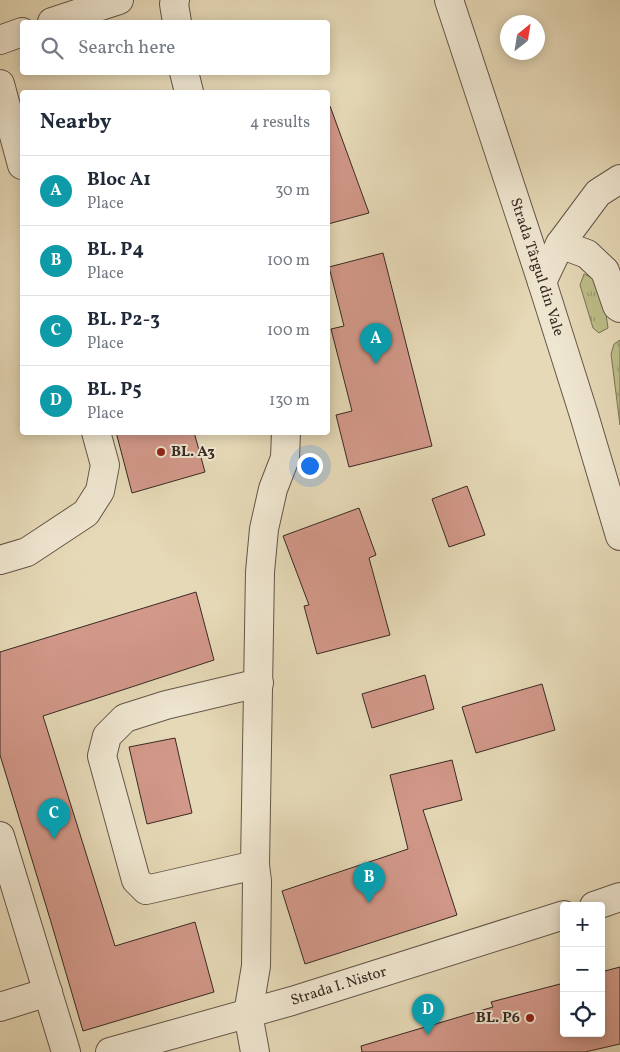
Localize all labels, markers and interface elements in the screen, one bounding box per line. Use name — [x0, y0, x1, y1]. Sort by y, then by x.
north arrow — [500, 15, 545, 60]
search box — [20, 20, 330, 75]
icon: search — [38, 34, 66, 62]
text: Search here — [78, 35, 175, 61]
text: Nearby — [40, 108, 111, 137]
text: 4 results — [250, 112, 310, 134]
text: Bloc A1 — [87, 167, 151, 193]
text: A — [50, 180, 62, 202]
text: 30 m — [275, 180, 310, 202]
text: Place — [87, 193, 124, 215]
street label: Strada Târgul din Vale — [504, 195, 569, 339]
text: BL. P4 — [87, 237, 144, 263]
text: B — [51, 250, 61, 272]
text: 100 m — [267, 250, 310, 272]
text: Place — [87, 263, 124, 285]
text: BL. P2-3 — [87, 307, 160, 333]
text: C — [51, 320, 61, 342]
text: 100 m — [267, 320, 310, 342]
pin: A — [360, 323, 392, 364]
text: Place — [87, 333, 124, 355]
text: BL. P5 — [87, 377, 142, 403]
text: D — [50, 390, 62, 412]
text: 130 m — [269, 390, 310, 412]
text: Place — [87, 403, 124, 425]
place label: BL. A3 — [171, 442, 215, 463]
marker: BL. A3 — [155, 446, 167, 458]
your location — [297, 453, 323, 479]
pin: C — [38, 798, 70, 839]
pin: B — [353, 862, 385, 903]
map controls — [560, 902, 605, 1037]
button: + — [560, 902, 605, 947]
button: − — [560, 947, 605, 992]
street label: Strada I. Nistor — [288, 961, 389, 1011]
button: locate — [560, 992, 605, 1037]
pin: D — [412, 994, 444, 1035]
place label: BL. P6 — [476, 1008, 520, 1029]
marker: BL. P6 — [524, 1012, 536, 1024]

